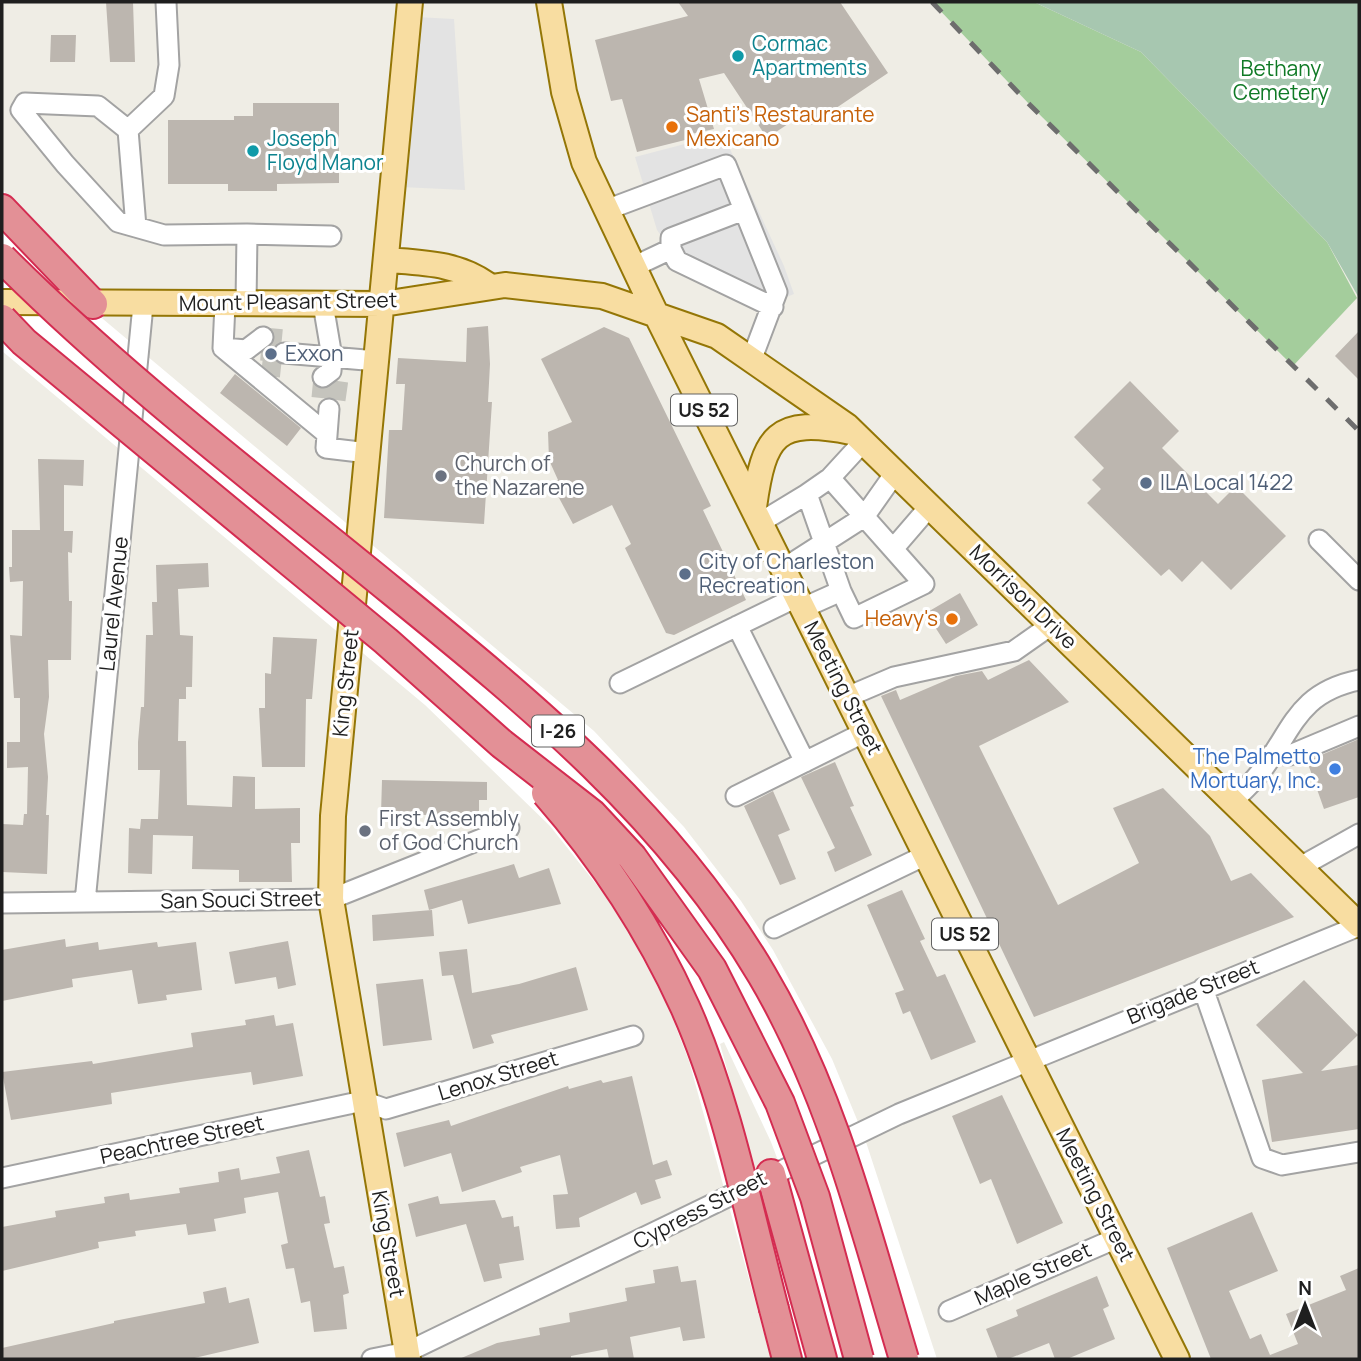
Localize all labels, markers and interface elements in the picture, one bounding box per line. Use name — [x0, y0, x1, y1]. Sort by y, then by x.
place label: Cormac Apartments — [752, 29, 867, 81]
marker: Cormac Apartments — [730, 48, 746, 64]
park label: Bethany Cemetery — [1233, 54, 1329, 106]
place label: Santi's Restaurante Mexicano — [686, 100, 875, 152]
marker: Santi's Restaurante Mexicano — [664, 119, 680, 135]
place label: Joseph Floyd Manor — [267, 124, 384, 176]
marker: Joseph Floyd Manor — [245, 143, 261, 159]
street label: Mount Pleasant Street — [179, 285, 397, 317]
place label: Exxon — [285, 339, 344, 367]
marker: Exxon — [263, 346, 279, 362]
road number: US 52 — [671, 394, 737, 426]
place label: Church of the Nazarene — [455, 449, 585, 501]
marker: Church of the Nazarene — [433, 468, 449, 484]
place label: ILA Local 1422 — [1160, 468, 1293, 496]
marker: ILA Local 1422 — [1138, 475, 1154, 491]
street label: Laurel Avenue — [92, 535, 134, 673]
street label: Morrison Drive — [964, 538, 1084, 655]
place label: City of Charleston Recreation — [699, 547, 874, 599]
marker: City of Charleston Recreation — [677, 566, 693, 582]
place label: Heavy's — [865, 604, 938, 632]
marker: Heavy's — [944, 611, 960, 627]
street label: Meeting Street — [798, 616, 890, 759]
street label: King Street — [325, 628, 365, 738]
road number: I-26 — [532, 716, 584, 746]
place label: The Palmetto Mortuary, Inc. — [1190, 742, 1321, 794]
marker: The Palmetto Mortuary, Inc. — [1327, 761, 1343, 777]
place label: First Assembly of God Church — [379, 804, 519, 856]
marker: First Assembly of God Church — [357, 823, 373, 839]
street label: San Souci Street — [160, 884, 322, 914]
road number: US 52 — [932, 918, 998, 950]
street label: Brigade Street — [1122, 952, 1263, 1030]
street label: Lenox Street — [434, 1043, 561, 1107]
street label: Peachtree Street — [97, 1108, 266, 1170]
street label: Meeting Street — [1050, 1123, 1142, 1266]
street label: Cypress Street — [628, 1163, 771, 1255]
street label: King Street — [366, 1188, 412, 1300]
street label: Maple Street — [970, 1235, 1095, 1311]
north arrow — [1270, 1270, 1340, 1340]
text: N — [1298, 1275, 1312, 1301]

